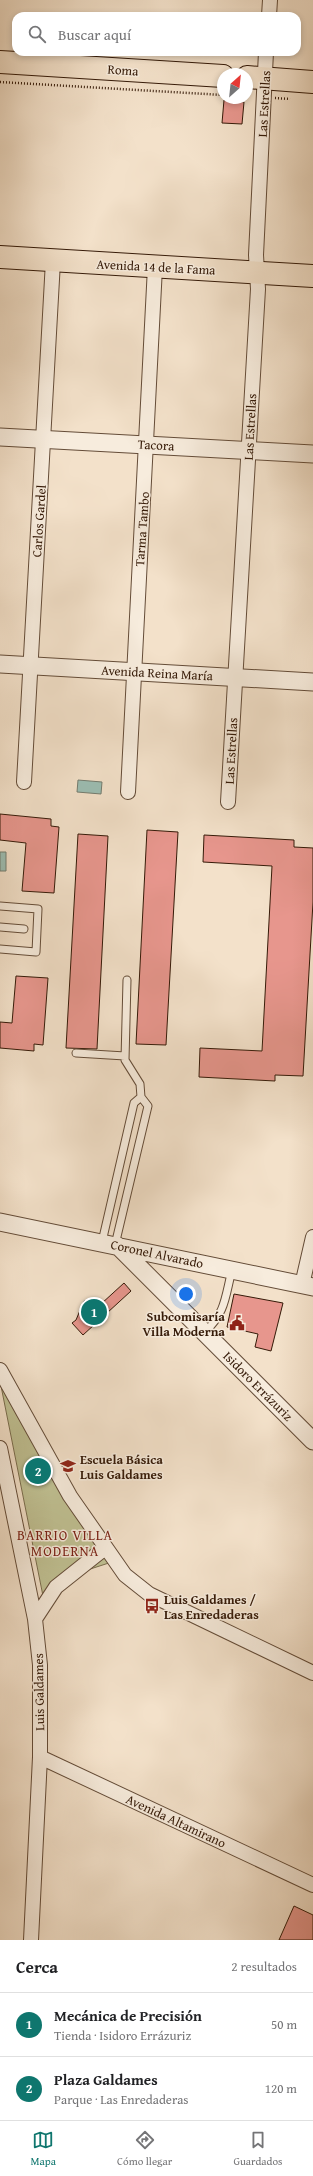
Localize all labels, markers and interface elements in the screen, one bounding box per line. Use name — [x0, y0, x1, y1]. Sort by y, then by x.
search box — [12, 12, 301, 56]
icon: search — [26, 23, 48, 45]
text: Buscar aquí — [58, 24, 131, 45]
street label: Roma — [107, 59, 140, 81]
north arrow — [217, 68, 253, 104]
street label: Las Estrellas — [253, 70, 275, 138]
street label: Avenida 14 de la Fama — [96, 254, 217, 280]
street label: Las Estrellas — [239, 393, 261, 461]
street label: Tacora — [137, 435, 176, 455]
street label: Carlos Gardel — [27, 484, 51, 558]
street label: Tarma Tambo — [130, 491, 154, 567]
street label: Avenida Reina María — [101, 661, 214, 685]
street label: Las Estrellas — [220, 717, 242, 785]
street label: Coronel Alvarado — [109, 1235, 205, 1273]
your location — [176, 1284, 196, 1304]
pin: 1 — [81, 1297, 107, 1327]
place label: Subcomisaría Villa Moderna — [142, 1307, 225, 1341]
public building icon: Subcomisaría Villa Moderna — [228, 1314, 246, 1332]
street label: Isidoro Errázuriz — [219, 1347, 297, 1425]
place label: Escuela Básica Luis Galdames — [80, 1450, 163, 1484]
pin: 2 — [25, 1456, 51, 1486]
school or university icon: Escuela Básica Luis Galdames — [59, 1457, 77, 1475]
district label: BARRIO VILLA MODERNA — [17, 1525, 113, 1561]
place label: Luis Galdames / Las Enredaderas — [164, 1590, 259, 1624]
bus stop icon: Luis Galdames / Las Enredaderas — [143, 1597, 161, 1615]
street label: Luis Galdames — [29, 1653, 49, 1731]
street label: Avenida Altamirano — [123, 1790, 229, 1853]
text: Cerca — [16, 1954, 58, 1979]
text: 2 resultados — [231, 1957, 297, 1976]
text: Mecánica de Precisión — [54, 2005, 202, 2026]
text: 1 — [26, 2015, 32, 2034]
text: 50 m — [271, 2015, 297, 2034]
text: Tienda · Isidoro Errázuriz — [54, 2026, 191, 2045]
text: Plaza Galdames — [54, 2069, 158, 2090]
text: 2 — [26, 2079, 32, 2098]
text: 120 m — [265, 2079, 297, 2098]
text: Parque · Las Enredaderas — [54, 2090, 188, 2109]
tab: Mapa — [31, 2129, 56, 2169]
tab: Cómo llegar — [117, 2129, 172, 2169]
tab: Guardados — [233, 2129, 282, 2169]

